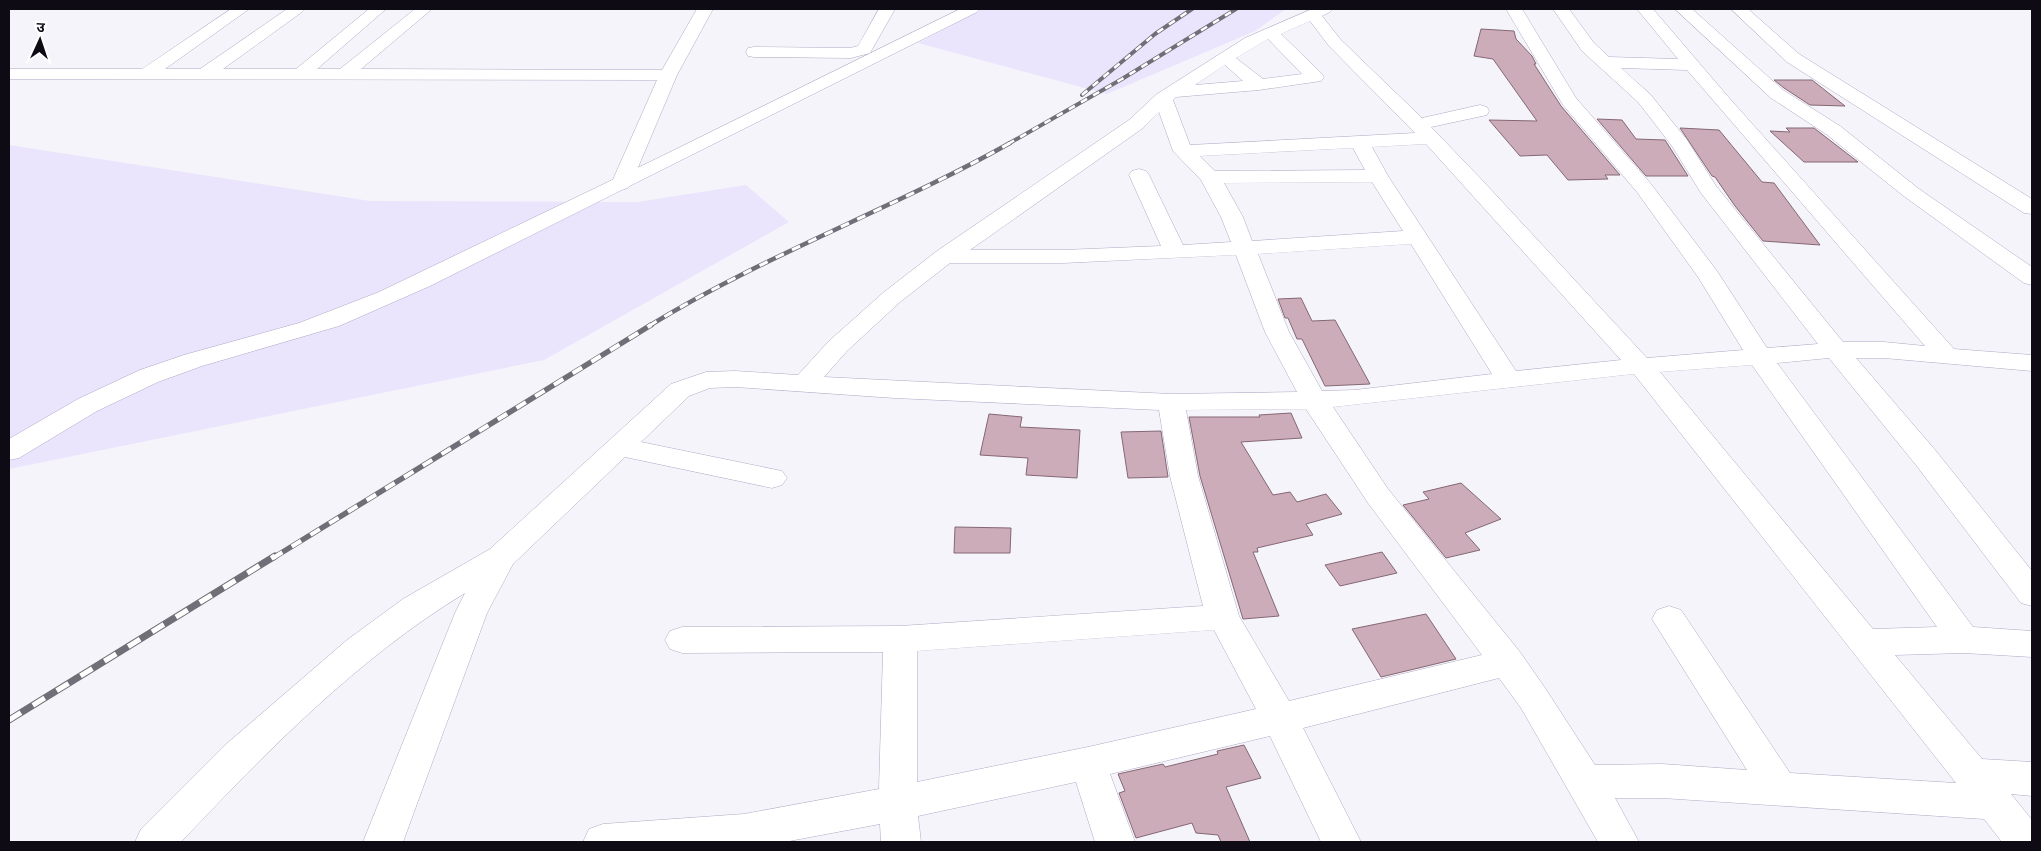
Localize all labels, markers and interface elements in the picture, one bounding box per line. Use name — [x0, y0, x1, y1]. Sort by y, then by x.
north arrow — [15, 15, 65, 65]
text: उ — [36, 18, 46, 36]

